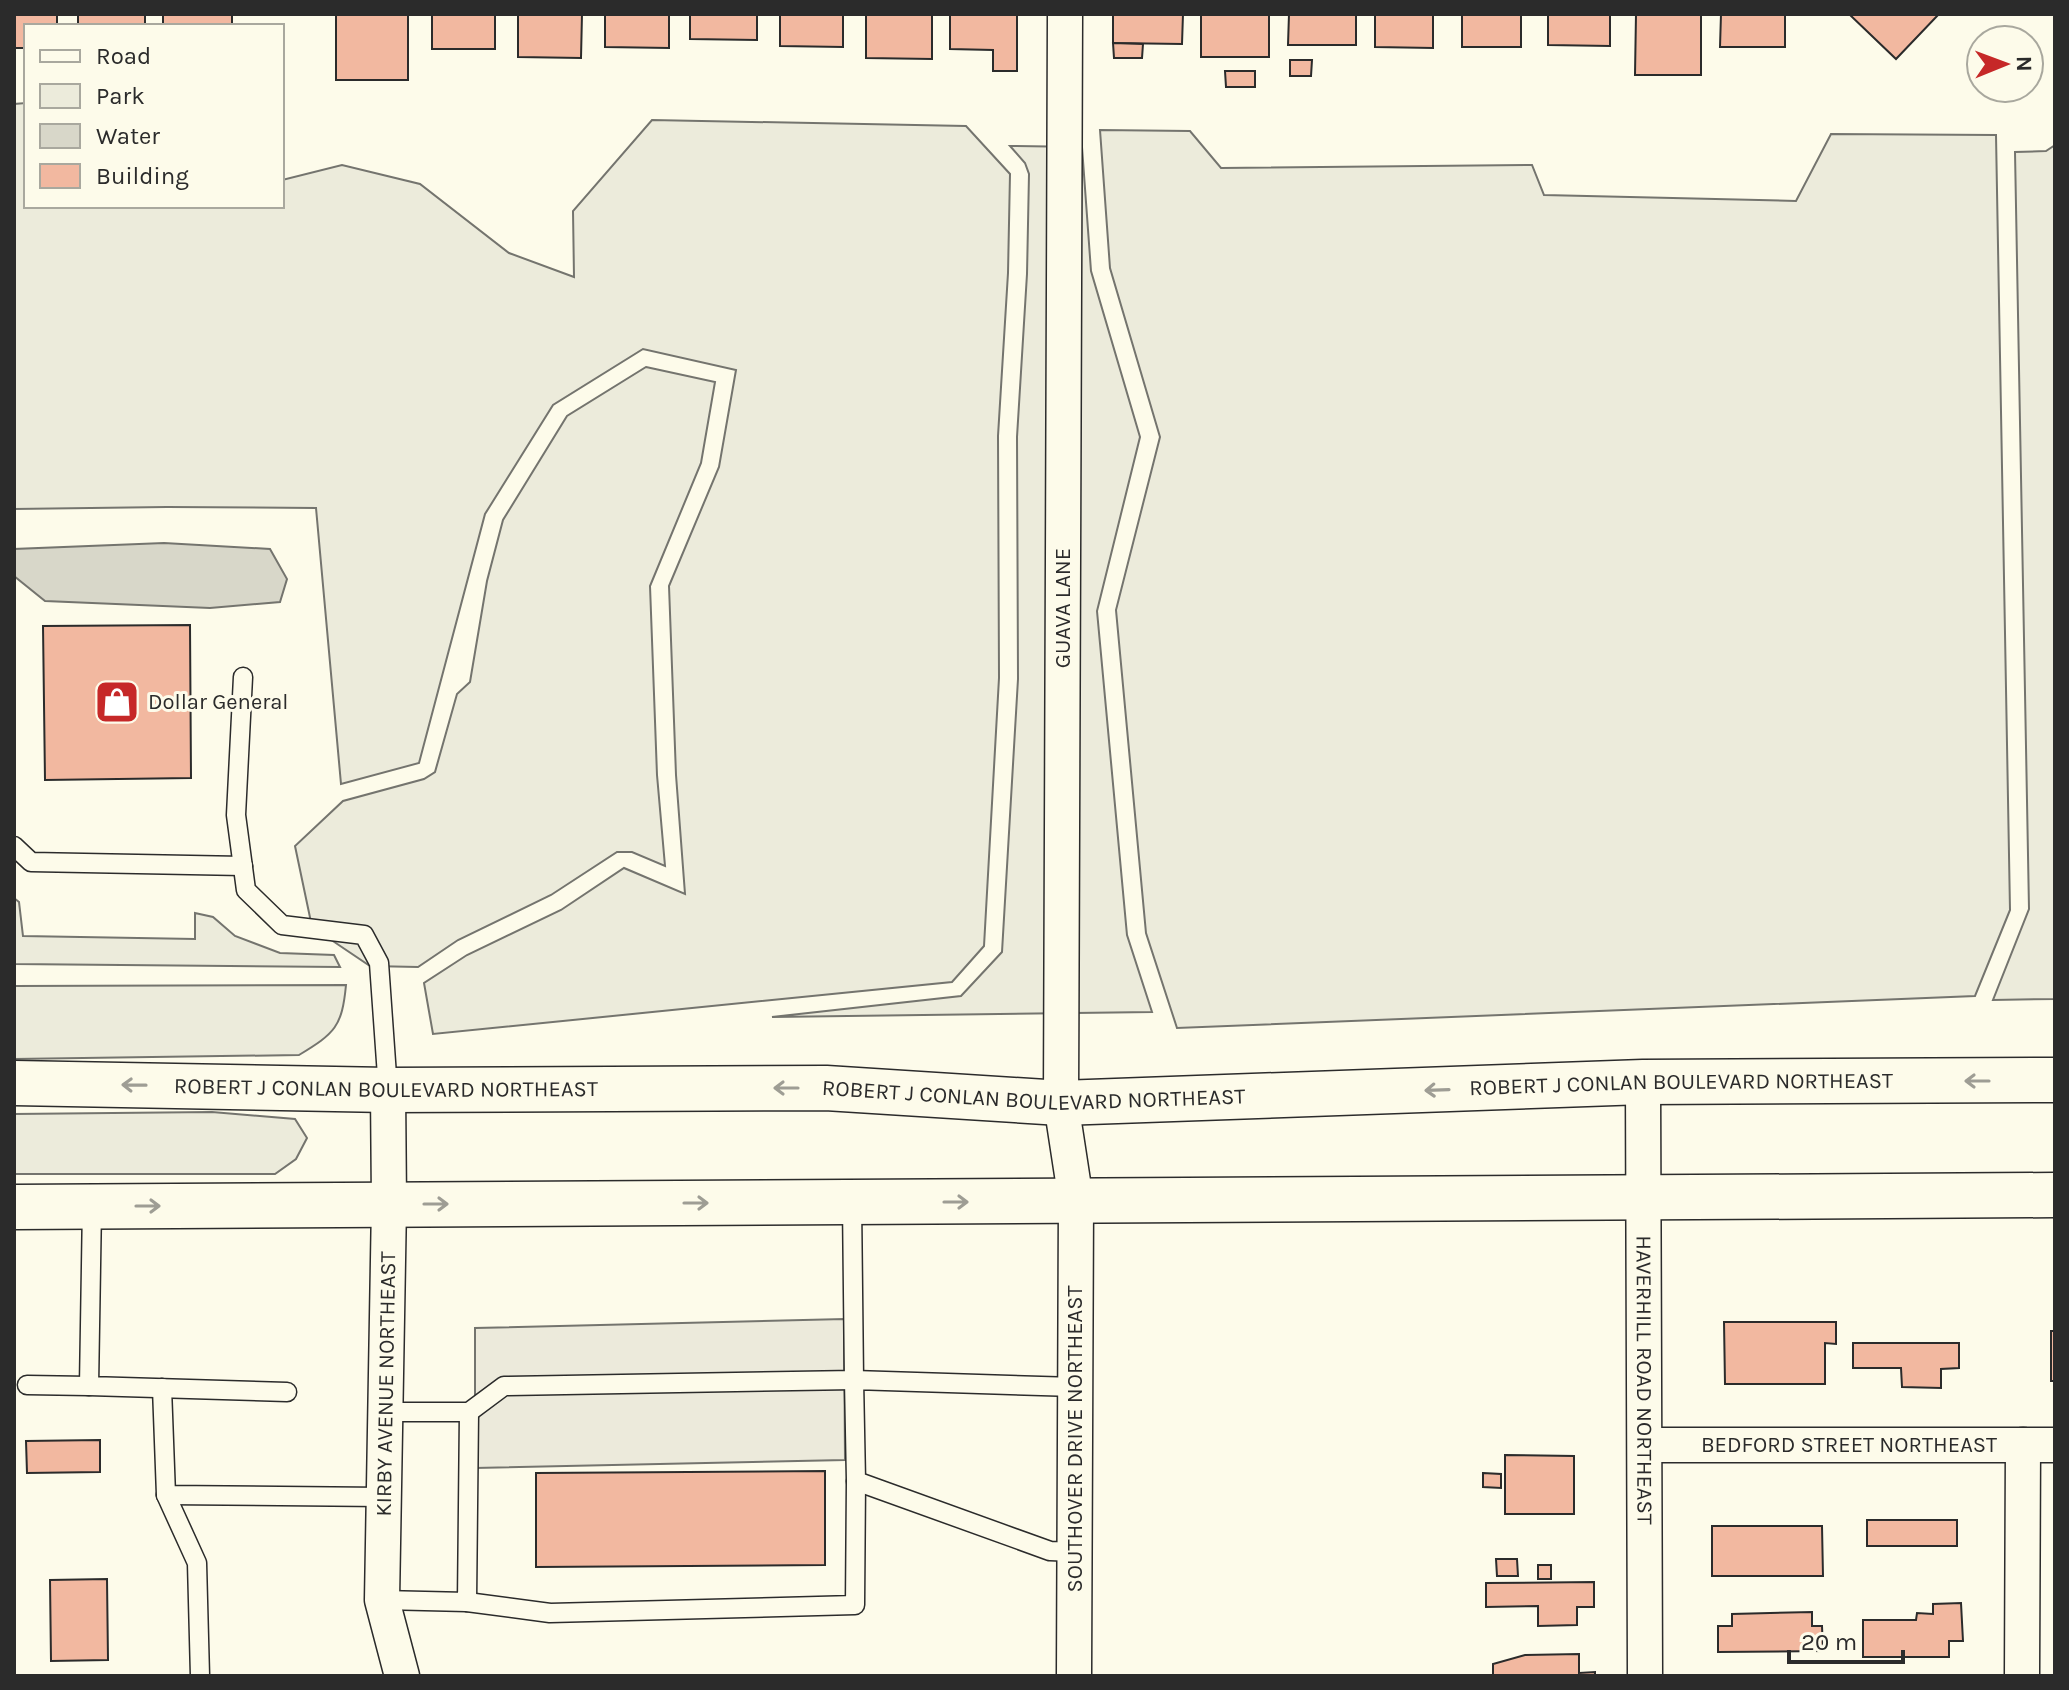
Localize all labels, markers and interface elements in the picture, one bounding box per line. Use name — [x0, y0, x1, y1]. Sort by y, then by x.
legend — [24, 24, 284, 208]
north arrow — [1965, 24, 2045, 104]
text: Road — [96, 42, 151, 70]
text: N — [2011, 56, 2037, 72]
text: Park — [96, 82, 145, 110]
text: Water — [96, 122, 160, 150]
text: Building — [96, 162, 189, 190]
street label: GUAVA LANE — [1050, 548, 1076, 668]
shop icon: Dollar General — [93, 678, 141, 726]
place label: Dollar General — [148, 689, 288, 715]
street label: ROBERT J CONLAN BOULEVARD NORTHEAST — [1469, 1068, 1893, 1101]
street label: ROBERT J CONLAN BOULEVARD NORTHEAST — [174, 1073, 598, 1103]
one-way arrow — [1964, 1073, 1991, 1089]
street label: ROBERT J CONLAN BOULEVARD NORTHEAST — [821, 1075, 1246, 1116]
one-way arrow — [121, 1078, 148, 1093]
one-way arrow — [773, 1080, 800, 1096]
one-way arrow — [1424, 1082, 1451, 1097]
one-way arrow — [942, 1194, 969, 1210]
one-way arrow — [682, 1195, 709, 1211]
one-way arrow — [422, 1196, 449, 1212]
one-way arrow — [134, 1198, 161, 1214]
street label: HAVERHILL ROAD NORTHEAST — [1631, 1235, 1657, 1525]
street label: KIRBY AVENUE NORTHEAST — [371, 1251, 401, 1517]
street label: SOUTHOVER DRIVE NORTHEAST — [1062, 1286, 1088, 1592]
street label: BEDFORD STREET NORTHEAST — [1701, 1432, 1997, 1458]
scale bar — [1789, 1614, 1903, 1664]
text: 20 m — [1801, 1628, 1857, 1656]

